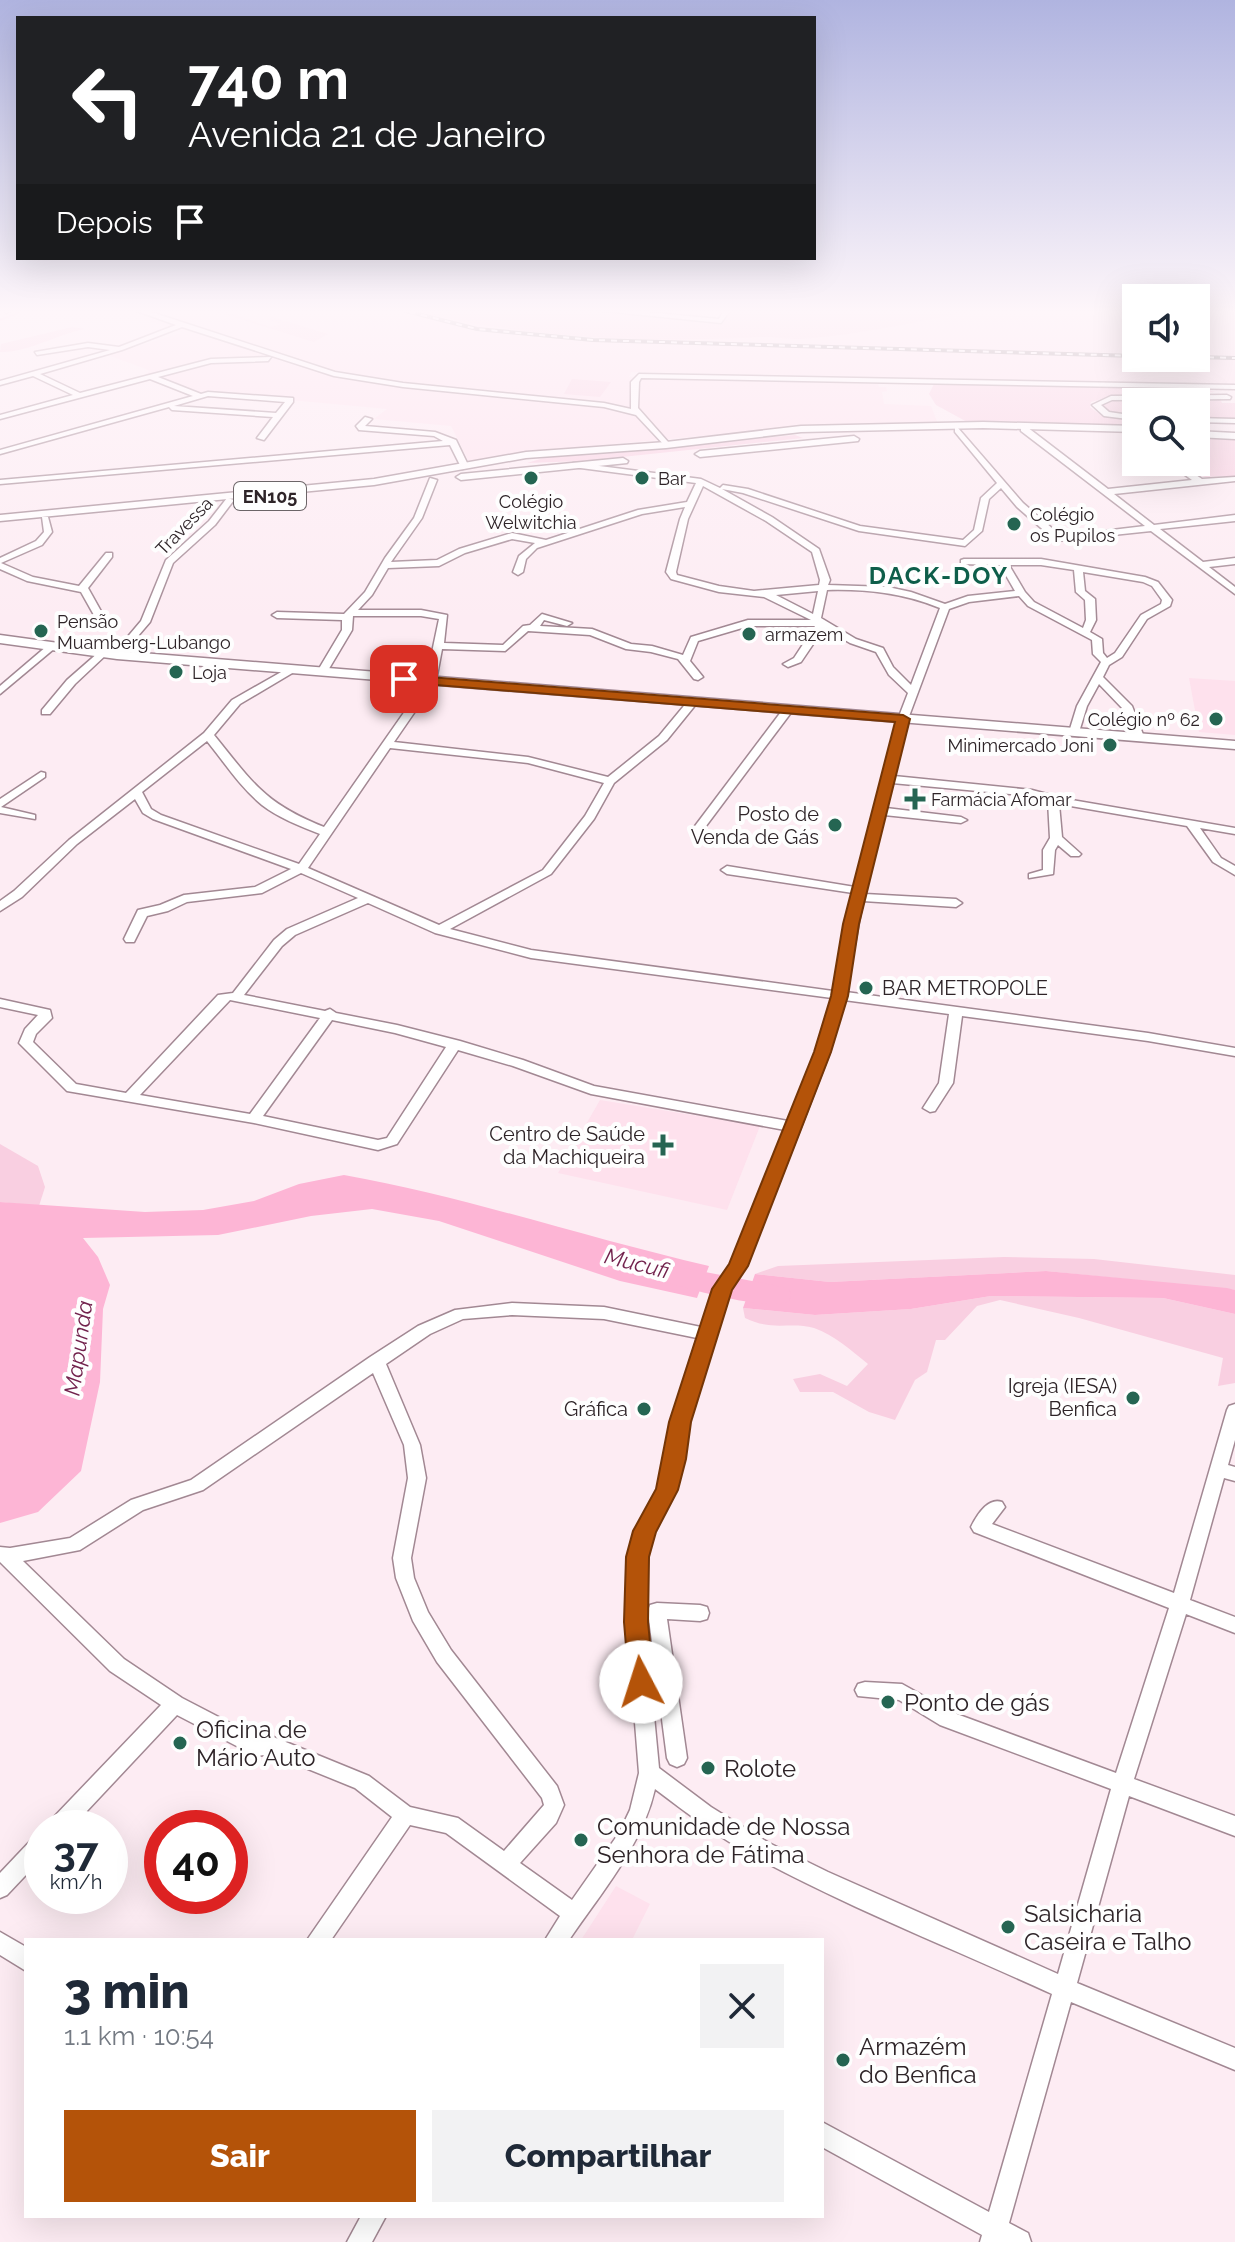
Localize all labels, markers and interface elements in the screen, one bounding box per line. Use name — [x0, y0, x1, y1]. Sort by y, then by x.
text: 740 m — [188, 46, 349, 112]
icon: left — [56, 48, 160, 152]
text: Avenida 21 de Janeiro — [188, 113, 546, 155]
icon: arrive — [168, 200, 212, 244]
text: Depois — [56, 205, 152, 240]
map controls — [1122, 284, 1210, 476]
button: sound — [1122, 284, 1210, 372]
button: search — [1122, 388, 1210, 476]
place label: Bar — [658, 468, 687, 489]
marker: Colégio Welwitchia — [522, 469, 540, 487]
marker: Bar — [633, 469, 651, 487]
road number: EN105 — [234, 482, 306, 510]
place label: Colégio Welwitchia — [485, 491, 577, 533]
street label: Travessa — [151, 493, 217, 559]
place label: Colégio os Pupilos — [1030, 504, 1116, 546]
marker: Colégio os Pupilos — [1005, 515, 1023, 533]
district label: DACK-DOY — [869, 561, 1009, 590]
place label: Pensão Muamberg-Lubango — [57, 611, 231, 653]
marker: Pensão Muamberg-Lubango — [32, 622, 50, 640]
place label: armazem — [765, 624, 843, 645]
marker: armazem — [740, 625, 758, 643]
pin — [370, 645, 438, 713]
icon: arrive — [382, 657, 426, 701]
place label: Loja — [192, 662, 227, 683]
marker: Loja — [167, 663, 185, 681]
place label: Colégio nº 62 — [1088, 709, 1200, 730]
marker: Colégio nº 62 — [1207, 710, 1225, 728]
place label: Minimercado Joni — [947, 735, 1094, 756]
marker: Minimercado Joni — [1101, 736, 1119, 754]
place label: Farmácia Afomar — [931, 789, 1072, 810]
marker: Farmácia Afomar — [906, 790, 924, 808]
place label: Posto de Venda de Gás — [691, 802, 819, 849]
marker: Posto de Venda de Gás — [826, 816, 844, 834]
place label: BAR METROPOLE — [882, 976, 1048, 1000]
marker: BAR METROPOLE — [857, 979, 875, 997]
place label: Centro de Saúde da Machiqueira — [489, 1122, 645, 1169]
marker: Centro de Saúde da Machiqueira — [652, 1134, 674, 1156]
water label: Mucufi — [602, 1242, 672, 1284]
water label: Mapunda — [58, 1299, 98, 1397]
place label: Igreja (IESA) Benfica — [1008, 1374, 1117, 1421]
marker: Igreja (IESA) Benfica — [1124, 1389, 1142, 1407]
place label: Gráfica — [564, 1397, 628, 1421]
marker: Gráfica — [635, 1400, 653, 1418]
position arrow — [599, 1640, 683, 1724]
place label: Ponto de gás — [904, 1688, 1050, 1717]
marker: Ponto de gás — [879, 1693, 897, 1711]
place label: Oficina de Mário Auto — [196, 1715, 316, 1772]
marker: Oficina de Mário Auto — [171, 1734, 189, 1752]
place label: Rolote — [724, 1754, 796, 1783]
marker: Rolote — [699, 1759, 717, 1777]
speed limit sign: 40 — [144, 1810, 248, 1914]
place label: Comunidade de Nossa Senhora de Fátima — [597, 1812, 850, 1869]
text: 37 — [54, 1828, 98, 1875]
marker: Comunidade de Nossa Senhora de Fátima — [572, 1831, 590, 1849]
text: km/h — [50, 1870, 102, 1894]
place label: Salsicharia Caseira e Talho — [1024, 1899, 1192, 1956]
marker: Salsicharia Caseira e Talho — [999, 1918, 1017, 1936]
text: 3 min — [64, 1963, 190, 2019]
button: close — [700, 1964, 784, 2048]
text: 1.1 km · 10:54 — [64, 2021, 214, 2051]
place label: Armazém do Benfica — [859, 2032, 977, 2089]
marker: Armazém do Benfica — [834, 2051, 852, 2069]
button: Sair — [64, 2110, 416, 2202]
button: Compartilhar — [432, 2110, 784, 2202]

